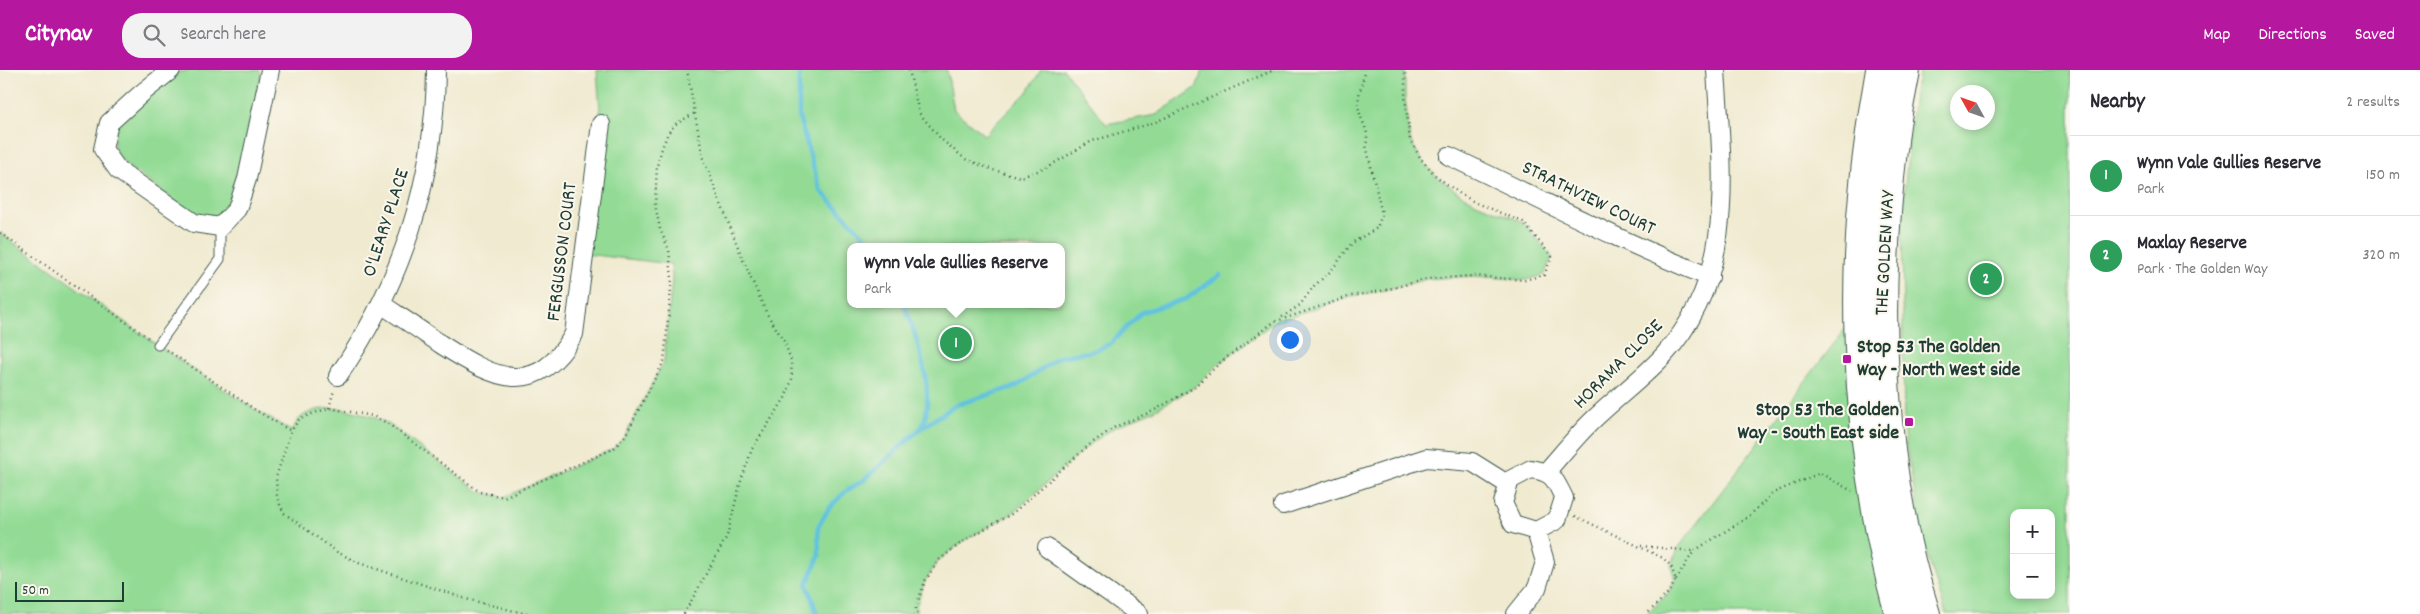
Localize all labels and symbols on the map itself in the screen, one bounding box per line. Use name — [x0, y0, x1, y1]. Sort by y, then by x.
north arrow — [1950, 85, 1995, 130]
street label: STRATHVIEW COURT — [1517, 155, 1659, 243]
street label: O'LEARY PLACE — [356, 165, 418, 281]
street label: FERGUSSON COURT — [541, 181, 585, 323]
street label: THE GOLDEN WAY — [1869, 189, 1903, 316]
pin: 2 — [1970, 260, 2002, 298]
street label: HORAMA CLOSE — [1568, 314, 1670, 416]
pin: 1 — [940, 324, 972, 362]
your location — [1277, 327, 1303, 353]
place label: Stop 53 The Golden Way - North West side — [1857, 334, 2020, 385]
marker: Stop 53 The Golden Way - North West side — [1841, 353, 1853, 365]
place label: Stop 53 The Golden Way - South East side — [1737, 397, 1899, 448]
marker: Stop 53 The Golden Way - South East side — [1903, 416, 1915, 428]
scale bar — [15, 579, 124, 602]

